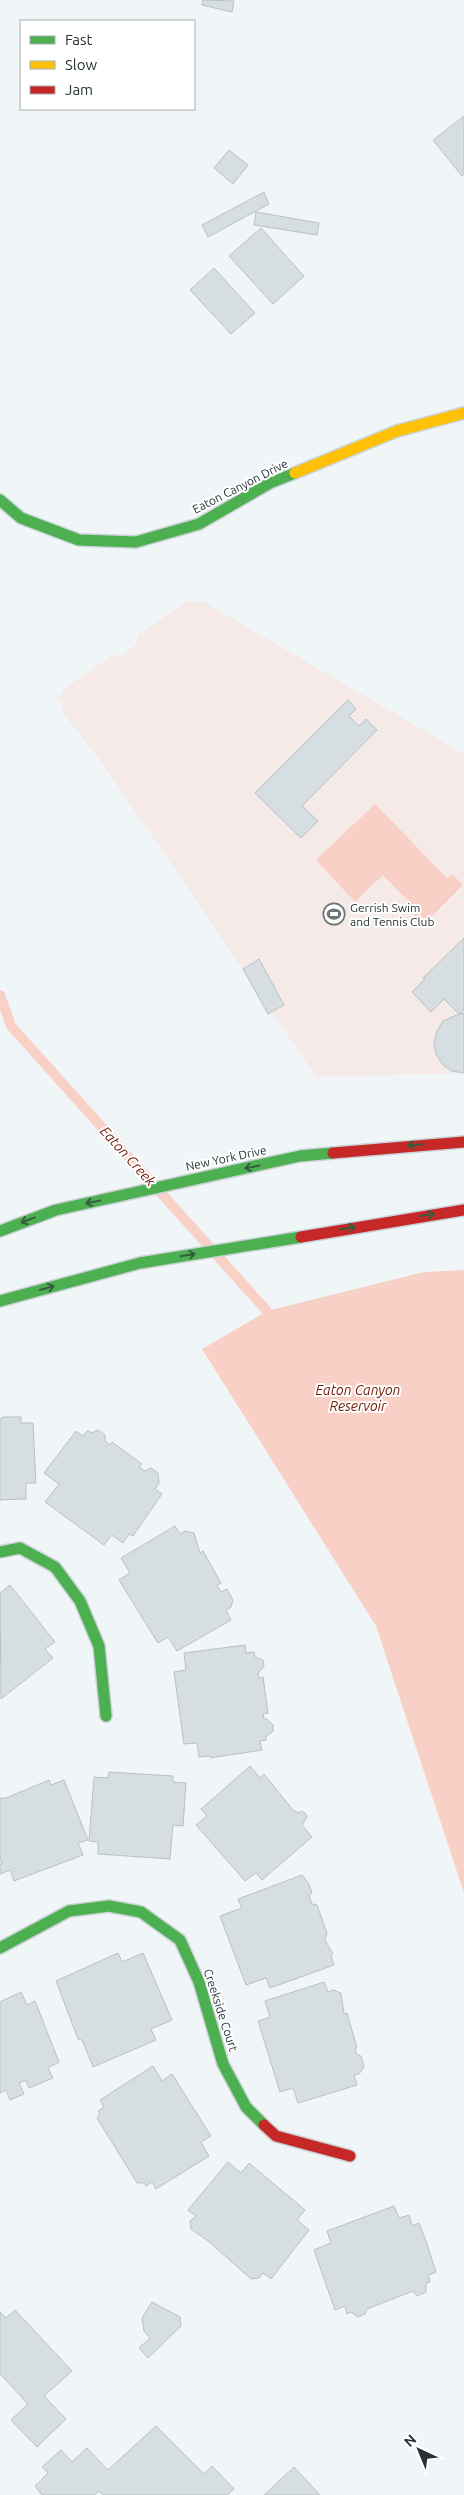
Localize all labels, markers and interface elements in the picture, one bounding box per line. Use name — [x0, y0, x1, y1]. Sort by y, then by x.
legend — [20, 20, 195, 110]
text: Fast — [65, 31, 93, 48]
text: Slow — [65, 56, 98, 73]
text: Jam — [65, 81, 93, 98]
street label: Eaton Canyon Drive — [190, 456, 290, 516]
place label: Gerrish Swim and Tennis Club — [350, 901, 434, 928]
sports icon: Gerrish Swim and Tennis Club — [322, 902, 346, 926]
water label: Eaton Creek — [97, 1123, 159, 1190]
one-way arrow — [408, 1141, 424, 1150]
street label: New York Drive — [184, 1143, 268, 1173]
one-way arrow — [244, 1163, 260, 1172]
one-way arrow — [86, 1198, 102, 1207]
one-way arrow — [418, 1210, 434, 1220]
one-way arrow — [21, 1216, 36, 1225]
one-way arrow — [340, 1222, 356, 1232]
one-way arrow — [180, 1249, 196, 1259]
one-way arrow — [39, 1283, 55, 1293]
water label: Eaton Canyon Reservoir — [316, 1382, 400, 1414]
street label: Creekside Court — [201, 1967, 241, 2053]
north arrow — [394, 2425, 444, 2475]
text: N — [401, 2431, 419, 2450]

